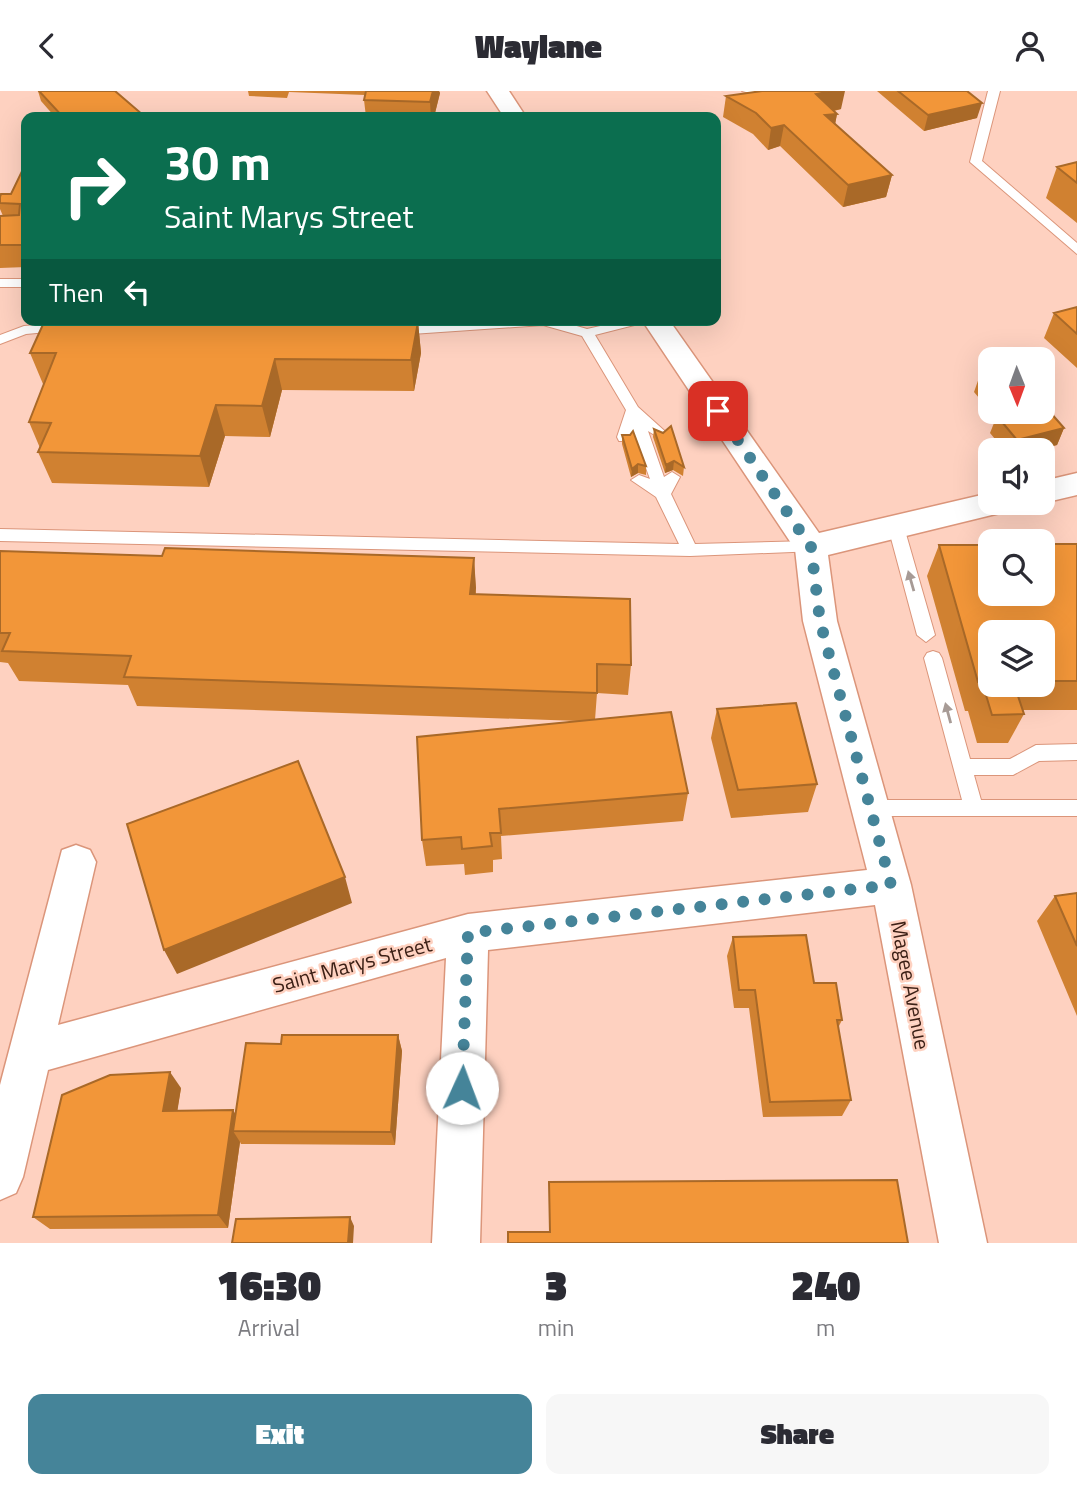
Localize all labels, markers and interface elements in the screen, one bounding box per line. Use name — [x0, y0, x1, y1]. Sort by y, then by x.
text: Waylane — [475, 22, 602, 70]
icon: back — [28, 27, 66, 65]
icon: person — [1011, 27, 1049, 65]
text: 30 m — [164, 124, 271, 199]
icon: right — [49, 140, 140, 231]
text: Saint Marys Street — [164, 192, 413, 240]
text: Then — [49, 273, 104, 312]
icon: left — [118, 273, 156, 311]
north arrow — [978, 347, 1055, 423]
map controls — [978, 347, 1055, 697]
pin — [688, 381, 748, 441]
icon: arrive — [699, 392, 737, 430]
button: sound — [978, 438, 1055, 515]
button: search — [978, 529, 1055, 606]
one-way arrow — [905, 570, 916, 592]
button: layers — [978, 620, 1055, 697]
one-way arrow — [942, 702, 953, 724]
street label: Magee Avenue — [883, 918, 939, 1052]
street label: Saint Marys Street — [269, 927, 436, 1001]
position arrow — [425, 1051, 499, 1125]
text: 16:30 — [217, 1252, 321, 1316]
text: 3 — [545, 1252, 568, 1316]
text: 240 — [791, 1252, 860, 1316]
text: Arrival — [238, 1310, 300, 1345]
text: min — [538, 1310, 574, 1345]
text: m — [816, 1310, 835, 1345]
button: Exit — [28, 1394, 532, 1474]
button: Share — [546, 1394, 1049, 1474]

